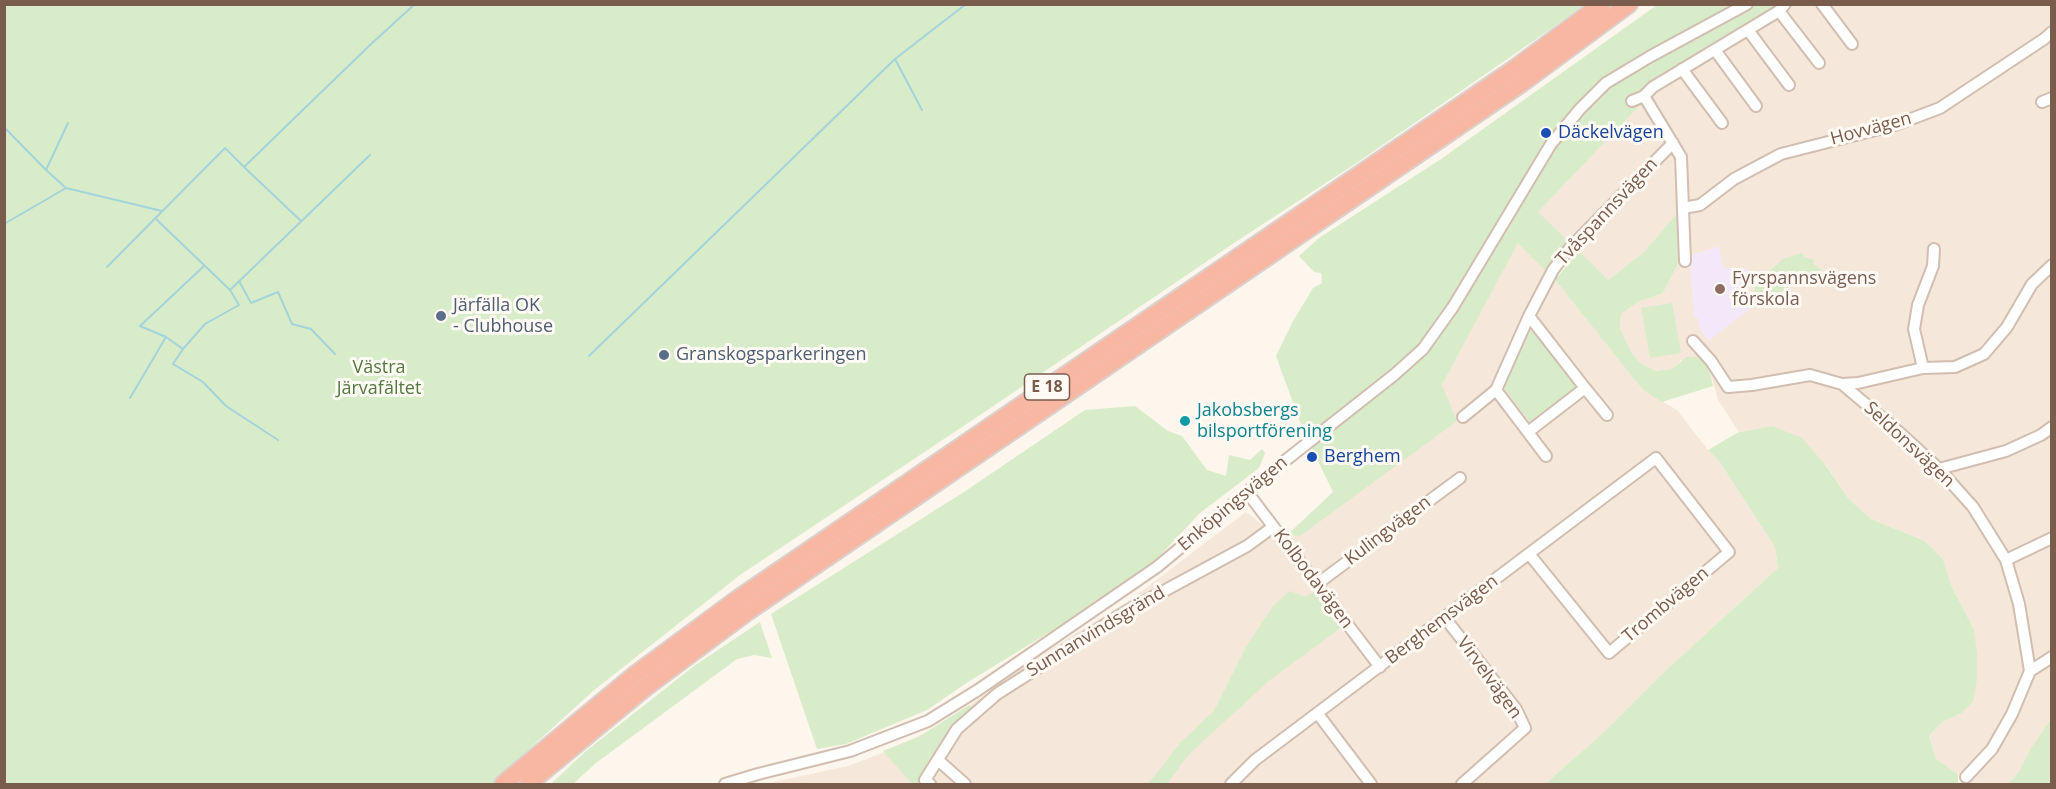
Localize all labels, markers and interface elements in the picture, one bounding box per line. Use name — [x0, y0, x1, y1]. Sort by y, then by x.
street label: Hovvägen — [1828, 108, 1914, 150]
place label: Däckelvägen — [1558, 122, 1664, 144]
marker: Däckelvägen — [1539, 126, 1553, 140]
street label: Tvåspannsvägen — [1552, 154, 1662, 270]
place label: Fyrspannsvägens förskola — [1732, 268, 1876, 310]
marker: Fyrspannsvägens förskola — [1713, 282, 1727, 296]
place label: Järfälla OK - Clubhouse — [453, 295, 553, 338]
marker: Järfälla OK - Clubhouse — [434, 309, 448, 323]
place label: Granskogsparkeringen — [676, 344, 866, 366]
marker: Granskogsparkeringen — [657, 348, 671, 362]
park label: Västra Järvafältet — [337, 357, 421, 400]
road number: E 18 — [1024, 374, 1070, 400]
street label: Seldonsvägen — [1859, 398, 1959, 492]
place label: Jakobsbergs bilsportförening — [1197, 400, 1332, 442]
marker: Jakobsbergs bilsportförening — [1178, 414, 1192, 428]
place label: Berghem — [1324, 446, 1401, 468]
marker: Berghem — [1305, 450, 1319, 464]
street label: Enköpingsvägen — [1174, 452, 1292, 556]
street label: Kulingvägen — [1341, 492, 1435, 570]
street label: Kolbodavägen — [1269, 525, 1357, 633]
street label: Trombvägen — [1619, 563, 1713, 647]
street label: Berghemsvägen — [1382, 571, 1502, 669]
street label: Sunnanvindsgränd — [1023, 582, 1169, 682]
street label: Virvelvägen — [1452, 633, 1526, 723]

